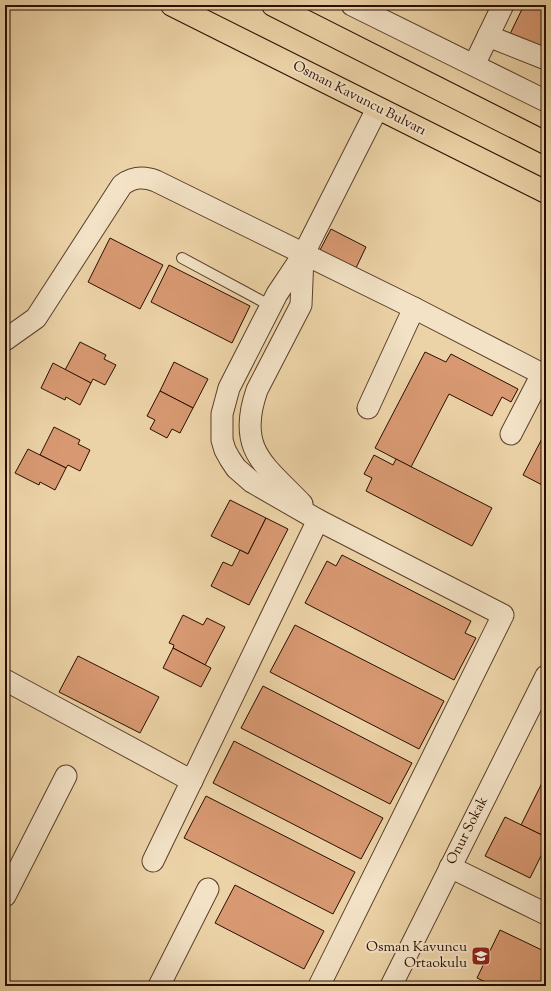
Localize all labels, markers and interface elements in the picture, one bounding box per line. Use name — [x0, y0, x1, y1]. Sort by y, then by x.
street label: Osman Kavuncu Bulvarı — [289, 57, 429, 141]
street label: Onur Sokak — [442, 793, 494, 869]
place label: Osman Kavuncu Ortaokulu — [366, 938, 467, 974]
school or university icon: Osman Kavuncu Ortaokulu — [470, 945, 492, 967]

